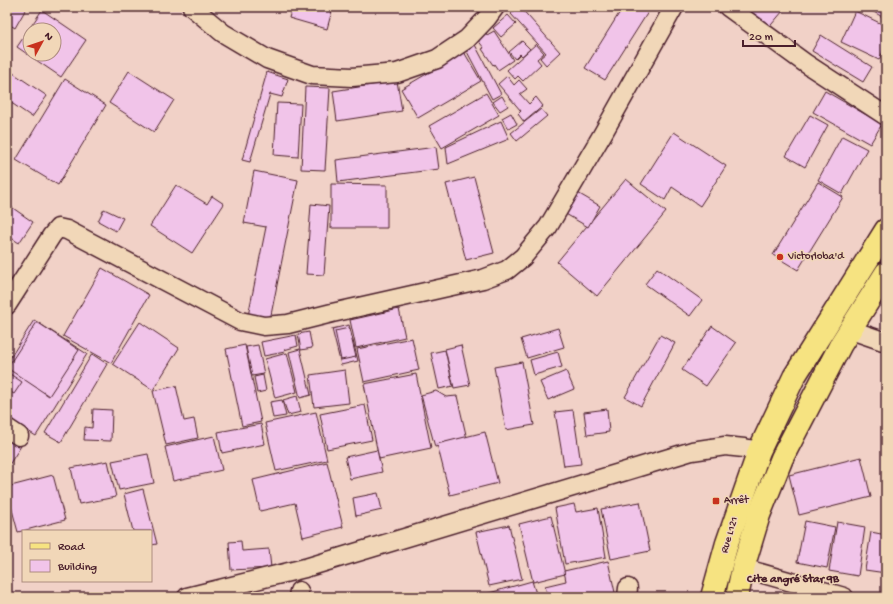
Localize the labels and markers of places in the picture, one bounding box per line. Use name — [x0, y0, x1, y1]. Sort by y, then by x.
place label: Victorloba'd — [787, 251, 845, 263]
marker: Victorloba'd — [775, 252, 785, 262]
place label: Arrêt — [724, 495, 750, 507]
marker: Arrêt — [711, 496, 721, 506]

